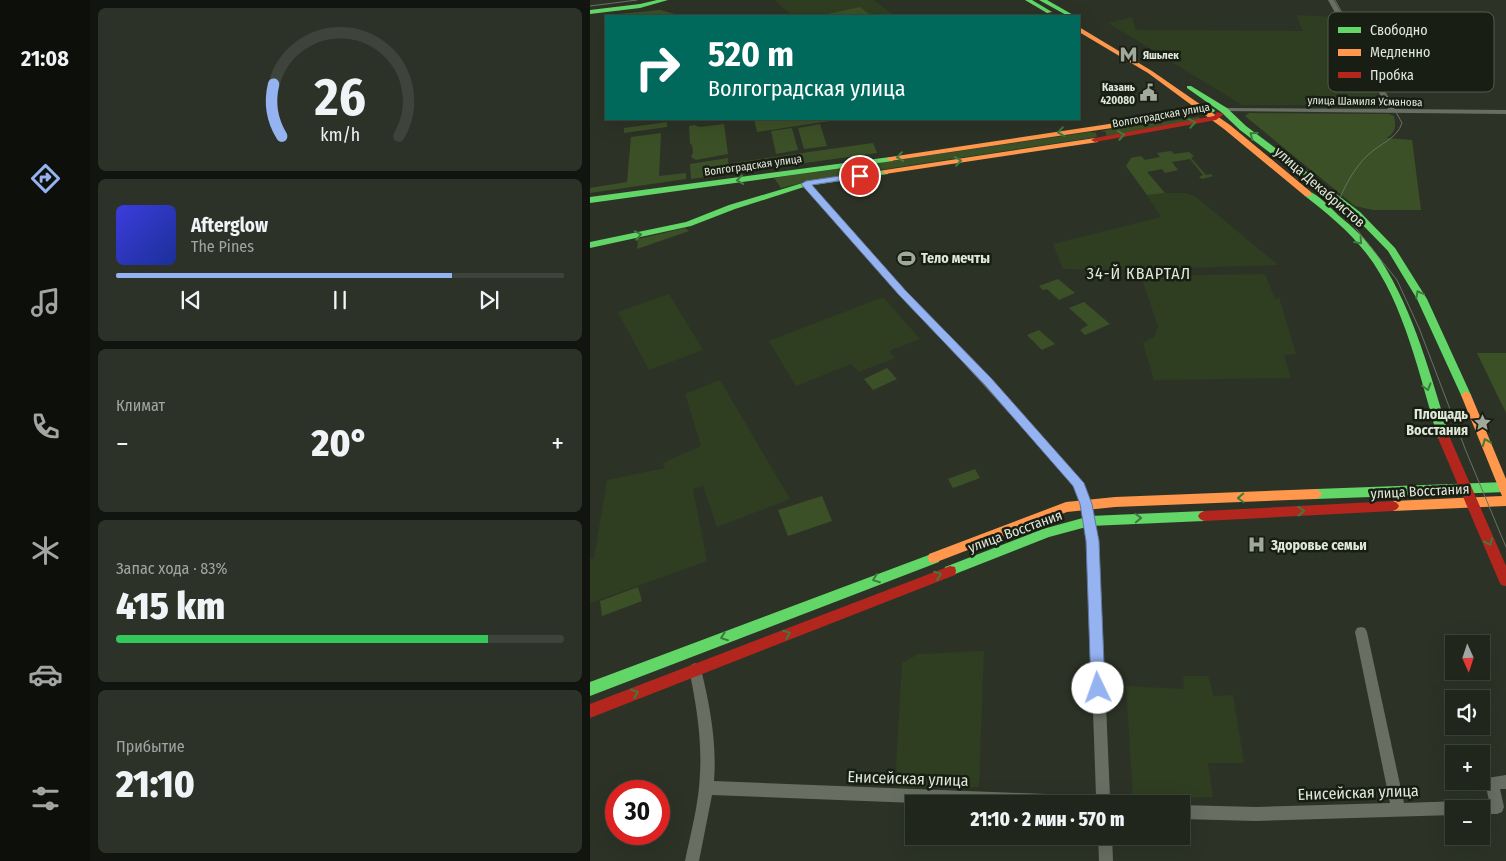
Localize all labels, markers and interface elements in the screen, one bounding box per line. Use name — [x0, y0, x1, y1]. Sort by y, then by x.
legend — [1328, 12, 1494, 92]
text: Свободно — [1370, 22, 1428, 39]
text: 520 m — [708, 33, 794, 75]
icon: right — [625, 35, 690, 100]
text: Медленно — [1370, 44, 1430, 61]
text: 21:08 — [21, 45, 69, 72]
metro station icon: Яшьлек — [1119, 45, 1139, 65]
place label: Яшьлек — [1143, 49, 1179, 62]
text: 26 — [313, 66, 366, 129]
text: Пробка — [1370, 67, 1414, 84]
text: Волгоградская улица — [708, 75, 905, 102]
place label: Казань 420080 — [1101, 81, 1136, 107]
public building icon: Казань 420080 — [1139, 83, 1159, 103]
street label: улица Шамиля Усманова — [1307, 94, 1423, 109]
street label: Волгоградская улица — [1111, 101, 1211, 130]
one-way arrow — [1188, 118, 1196, 128]
text: km/h — [320, 124, 360, 146]
one-way arrow — [1057, 126, 1065, 137]
one-way arrow — [1117, 131, 1125, 141]
one-way arrow — [1249, 132, 1259, 141]
street label: улица Декабристов — [1271, 143, 1368, 231]
one-way arrow — [896, 151, 904, 162]
street label: Волгоградская улица — [703, 152, 803, 179]
pin — [839, 155, 881, 197]
one-way arrow — [954, 156, 962, 167]
icon: directions — [28, 161, 63, 196]
icon: arrive — [846, 162, 874, 190]
one-way arrow — [735, 174, 744, 184]
text: Afterglow — [191, 214, 268, 237]
one-way arrow — [633, 231, 642, 241]
one-way arrow — [1353, 236, 1362, 245]
text: The Pines — [191, 237, 254, 256]
sports icon: Тело мечты — [897, 248, 917, 268]
place label: Тело мечты — [921, 250, 990, 267]
district label: 34-Й КВАРТАЛ — [1087, 264, 1191, 283]
icon: music — [28, 285, 63, 320]
icon: previous — [177, 286, 205, 314]
icon: pause — [326, 286, 354, 314]
icon: next — [475, 286, 503, 314]
one-way arrow — [1415, 290, 1425, 299]
one-way arrow — [1421, 382, 1431, 391]
text: Климат — [116, 396, 165, 415]
place label: Площадь Восстания — [1406, 406, 1468, 439]
icon: phone — [28, 409, 63, 444]
place icon: Площадь Восстания — [1472, 412, 1492, 432]
text: 20° — [312, 420, 368, 466]
text: − — [116, 427, 129, 460]
text: + — [551, 427, 564, 460]
one-way arrow — [1482, 438, 1493, 447]
street label: улица Восстания — [1370, 480, 1470, 503]
one-way arrow — [1237, 492, 1245, 503]
one-way arrow — [1297, 506, 1305, 517]
street label: улица Восстания — [966, 507, 1065, 556]
one-way arrow — [1134, 513, 1142, 523]
icon: climate — [28, 533, 63, 568]
hospital icon: Здоровье семьи — [1247, 535, 1267, 555]
place label: Здоровье семьи — [1270, 537, 1367, 554]
one-way arrow — [1483, 537, 1494, 546]
text: Запас хода · 83% — [116, 559, 228, 578]
one-way arrow — [933, 571, 942, 581]
one-way arrow — [872, 573, 881, 583]
text: 415 km — [116, 583, 225, 629]
one-way arrow — [782, 630, 791, 640]
one-way arrow — [720, 631, 729, 642]
north arrow — [1445, 635, 1490, 680]
map controls — [1445, 635, 1490, 845]
icon: car — [28, 657, 63, 692]
position arrow — [1071, 661, 1123, 713]
one-way arrow — [631, 689, 639, 699]
button: sound — [1445, 690, 1490, 735]
text: Прибытие — [116, 737, 185, 756]
button: + — [1445, 745, 1490, 790]
text: 21:10 — [116, 761, 195, 807]
street label: Енисейская улица — [847, 767, 969, 790]
speed limit sign: 30 — [605, 780, 670, 845]
icon: filters — [28, 781, 63, 816]
street label: Енисейская улица — [1297, 781, 1419, 804]
button: − — [1445, 800, 1490, 845]
text: 21:10 · 2 мин · 570 m — [971, 808, 1124, 831]

